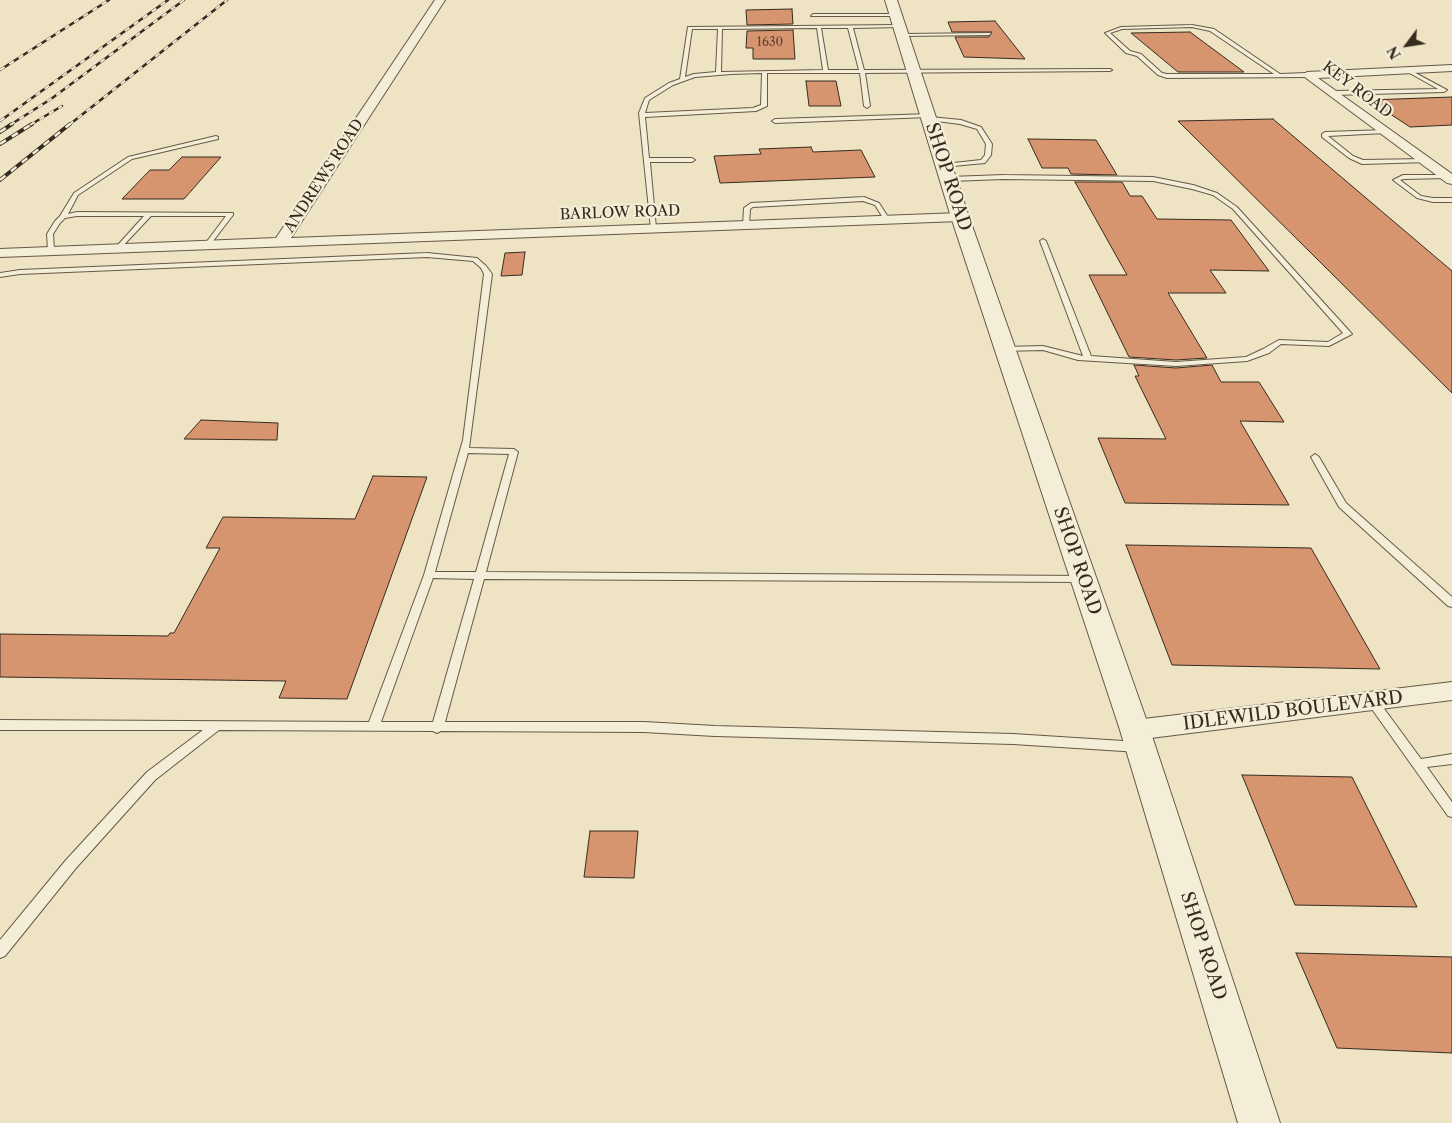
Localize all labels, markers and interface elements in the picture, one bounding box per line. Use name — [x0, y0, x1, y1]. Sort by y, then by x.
north arrow — [1382, 20, 1432, 70]
house number: 1630 — [757, 36, 783, 50]
text: N — [1383, 43, 1405, 63]
street label: KEY ROAD — [1319, 58, 1395, 122]
street label: ANDREWS ROAD — [281, 116, 367, 236]
street label: SHOP ROAD — [920, 120, 976, 234]
street label: BARLOW ROAD — [559, 202, 681, 224]
street label: SHOP ROAD — [1048, 504, 1106, 618]
street label: IDLEWILD BOULEVARD — [1182, 687, 1404, 735]
street label: SHOP ROAD — [1175, 889, 1231, 1003]

